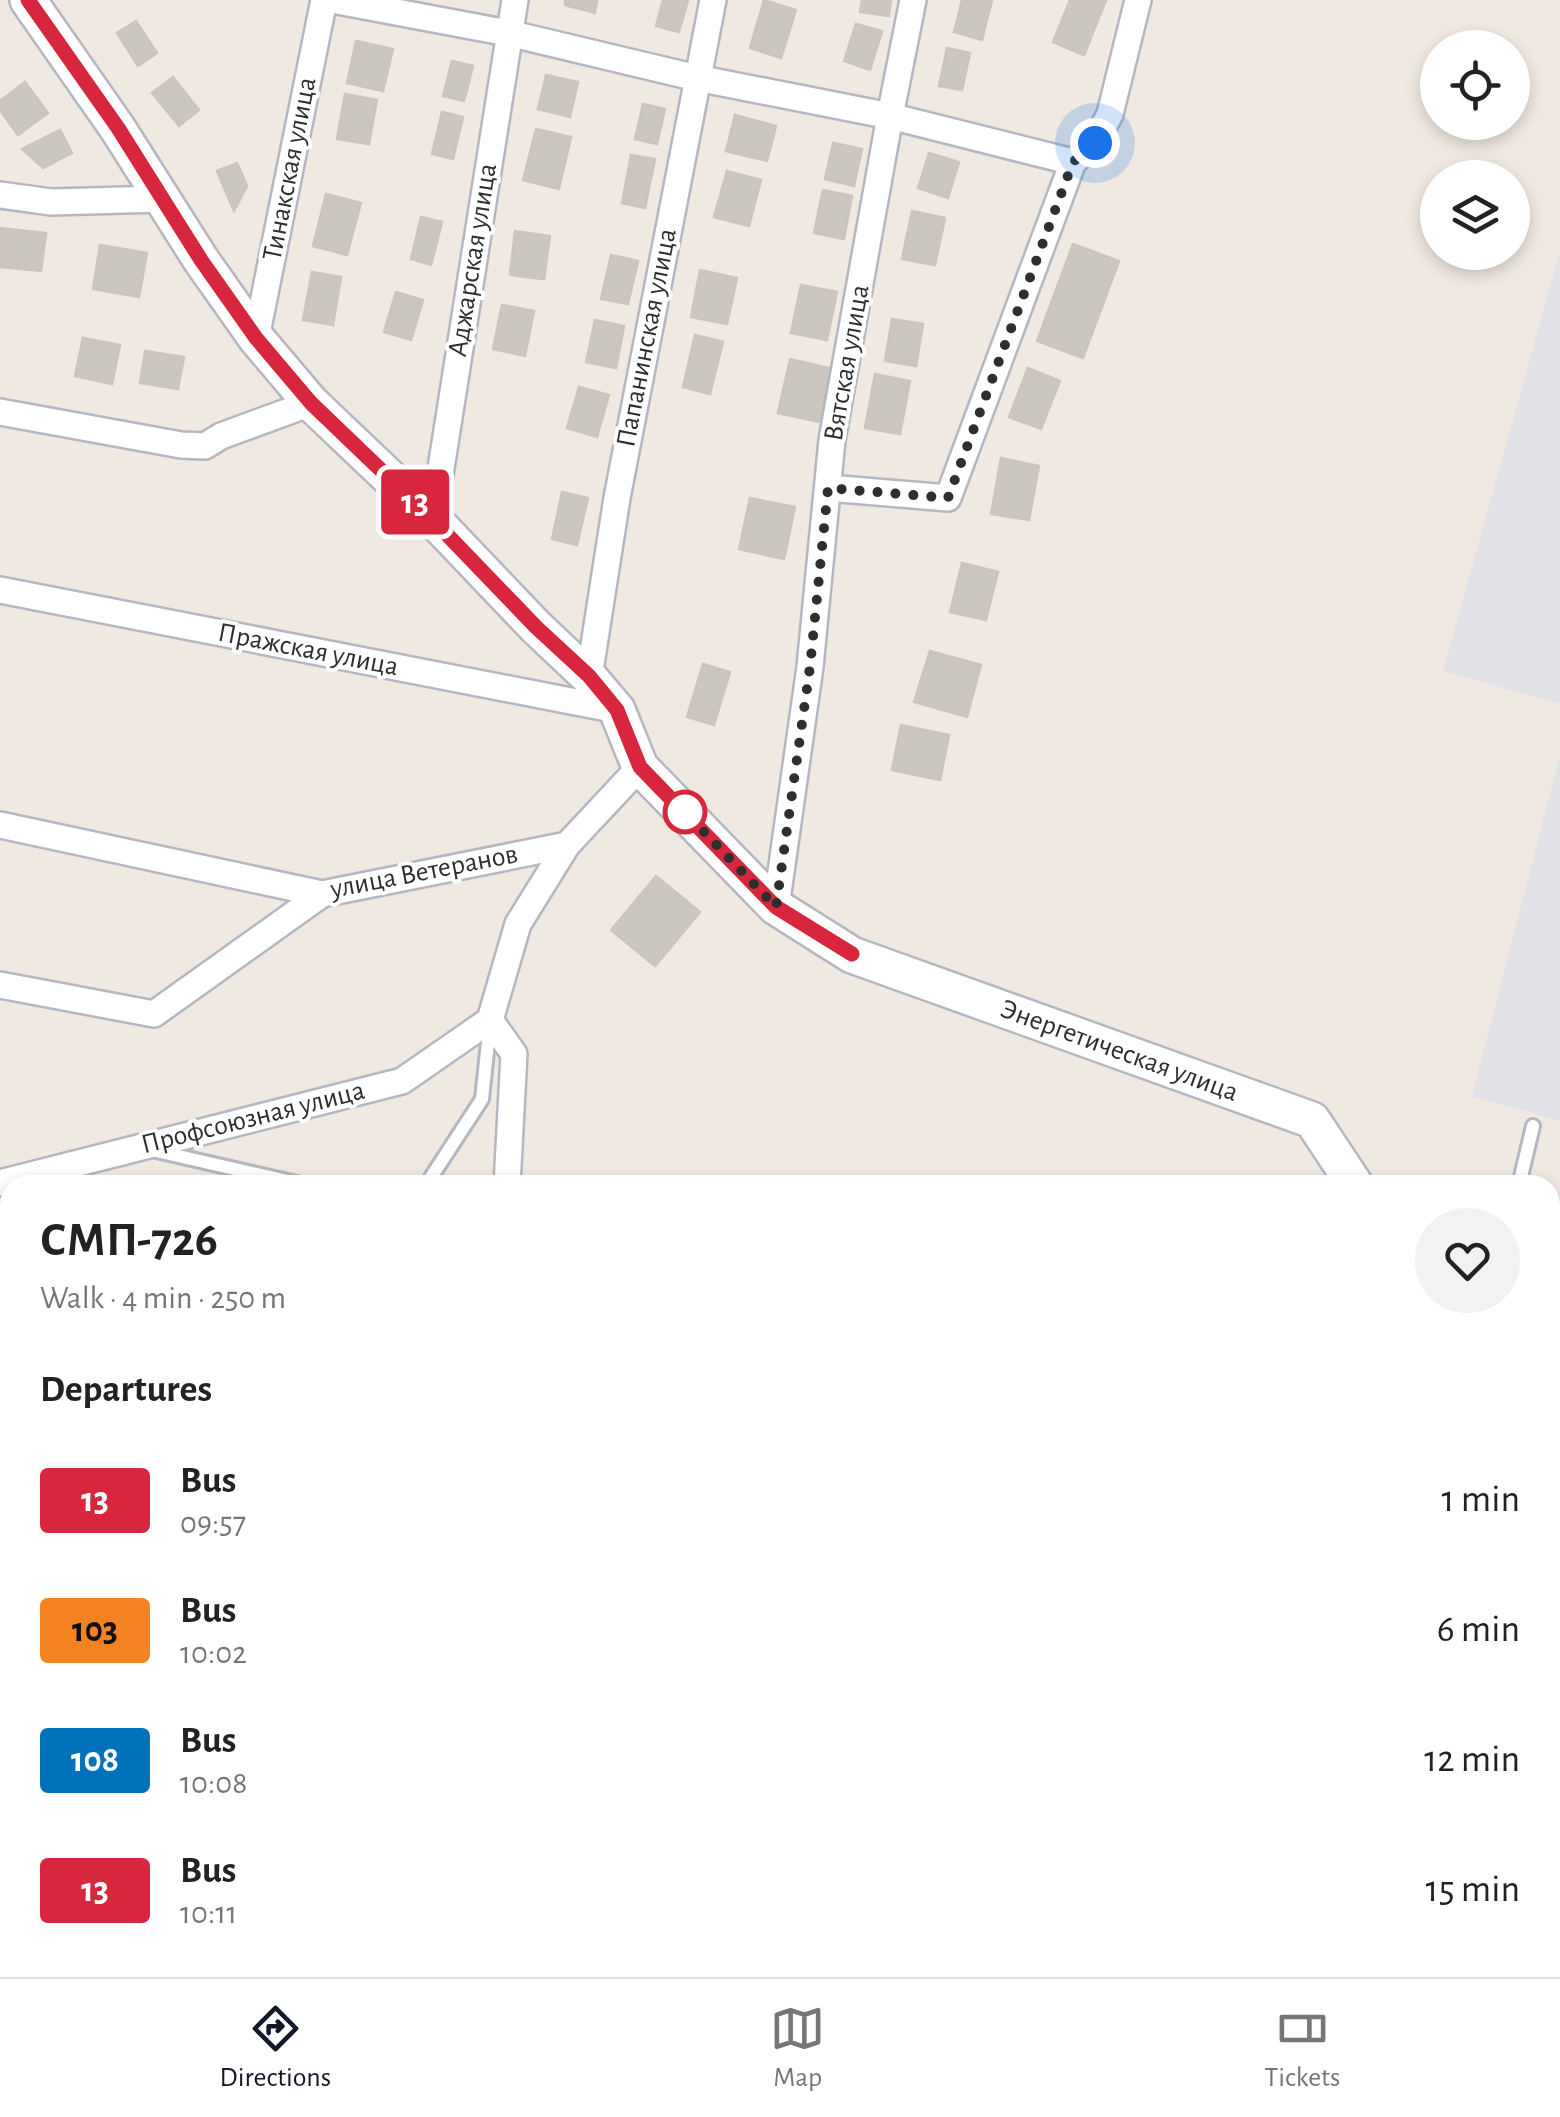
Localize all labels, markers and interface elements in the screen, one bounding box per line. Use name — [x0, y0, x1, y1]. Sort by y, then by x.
map controls — [1420, 30, 1530, 270]
button: locate — [1420, 30, 1530, 140]
street label: Тинакская улица — [259, 75, 322, 263]
your location — [1070, 118, 1120, 168]
button: layers — [1420, 160, 1530, 270]
street label: Аджарская улица — [444, 161, 502, 359]
street label: Папанинская улица — [612, 226, 682, 450]
street label: Вятская улица — [819, 282, 875, 443]
line badge: 13 — [370, 470, 460, 534]
text: 13 — [401, 485, 429, 520]
street label: Пражская улица — [215, 619, 401, 681]
unlabelled marker — [664, 791, 706, 833]
street label: улица Ветеранов — [327, 840, 520, 904]
street label: Энергетическая улица — [996, 995, 1242, 1107]
street label: Профсоюзная улица — [138, 1077, 368, 1159]
button: heart — [1415, 1208, 1520, 1313]
text: СМП-726 — [40, 1217, 218, 1265]
text: Walk · 4 min · 250 m — [40, 1282, 286, 1314]
text: Departures — [40, 1371, 212, 1409]
text: Bus — [180, 1462, 236, 1500]
text: 1 min — [1441, 1481, 1520, 1519]
text: 13 — [81, 1483, 109, 1518]
text: 09:57 — [180, 1507, 246, 1539]
text: Bus — [180, 1592, 236, 1630]
text: 6 min — [1437, 1611, 1520, 1649]
text: 103 — [72, 1613, 118, 1648]
text: 10:02 — [180, 1637, 247, 1669]
text: Bus — [180, 1722, 236, 1760]
text: 12 min — [1424, 1741, 1520, 1779]
text: 108 — [71, 1743, 119, 1778]
text: 10:08 — [180, 1767, 247, 1799]
text: Bus — [180, 1852, 236, 1890]
text: 15 min — [1426, 1871, 1520, 1909]
text: 13 — [81, 1873, 109, 1908]
text: 10:11 — [180, 1897, 237, 1929]
tab: Directions — [220, 2001, 331, 2095]
tab: Map — [770, 2001, 825, 2095]
tab: Tickets — [1265, 2001, 1340, 2095]

